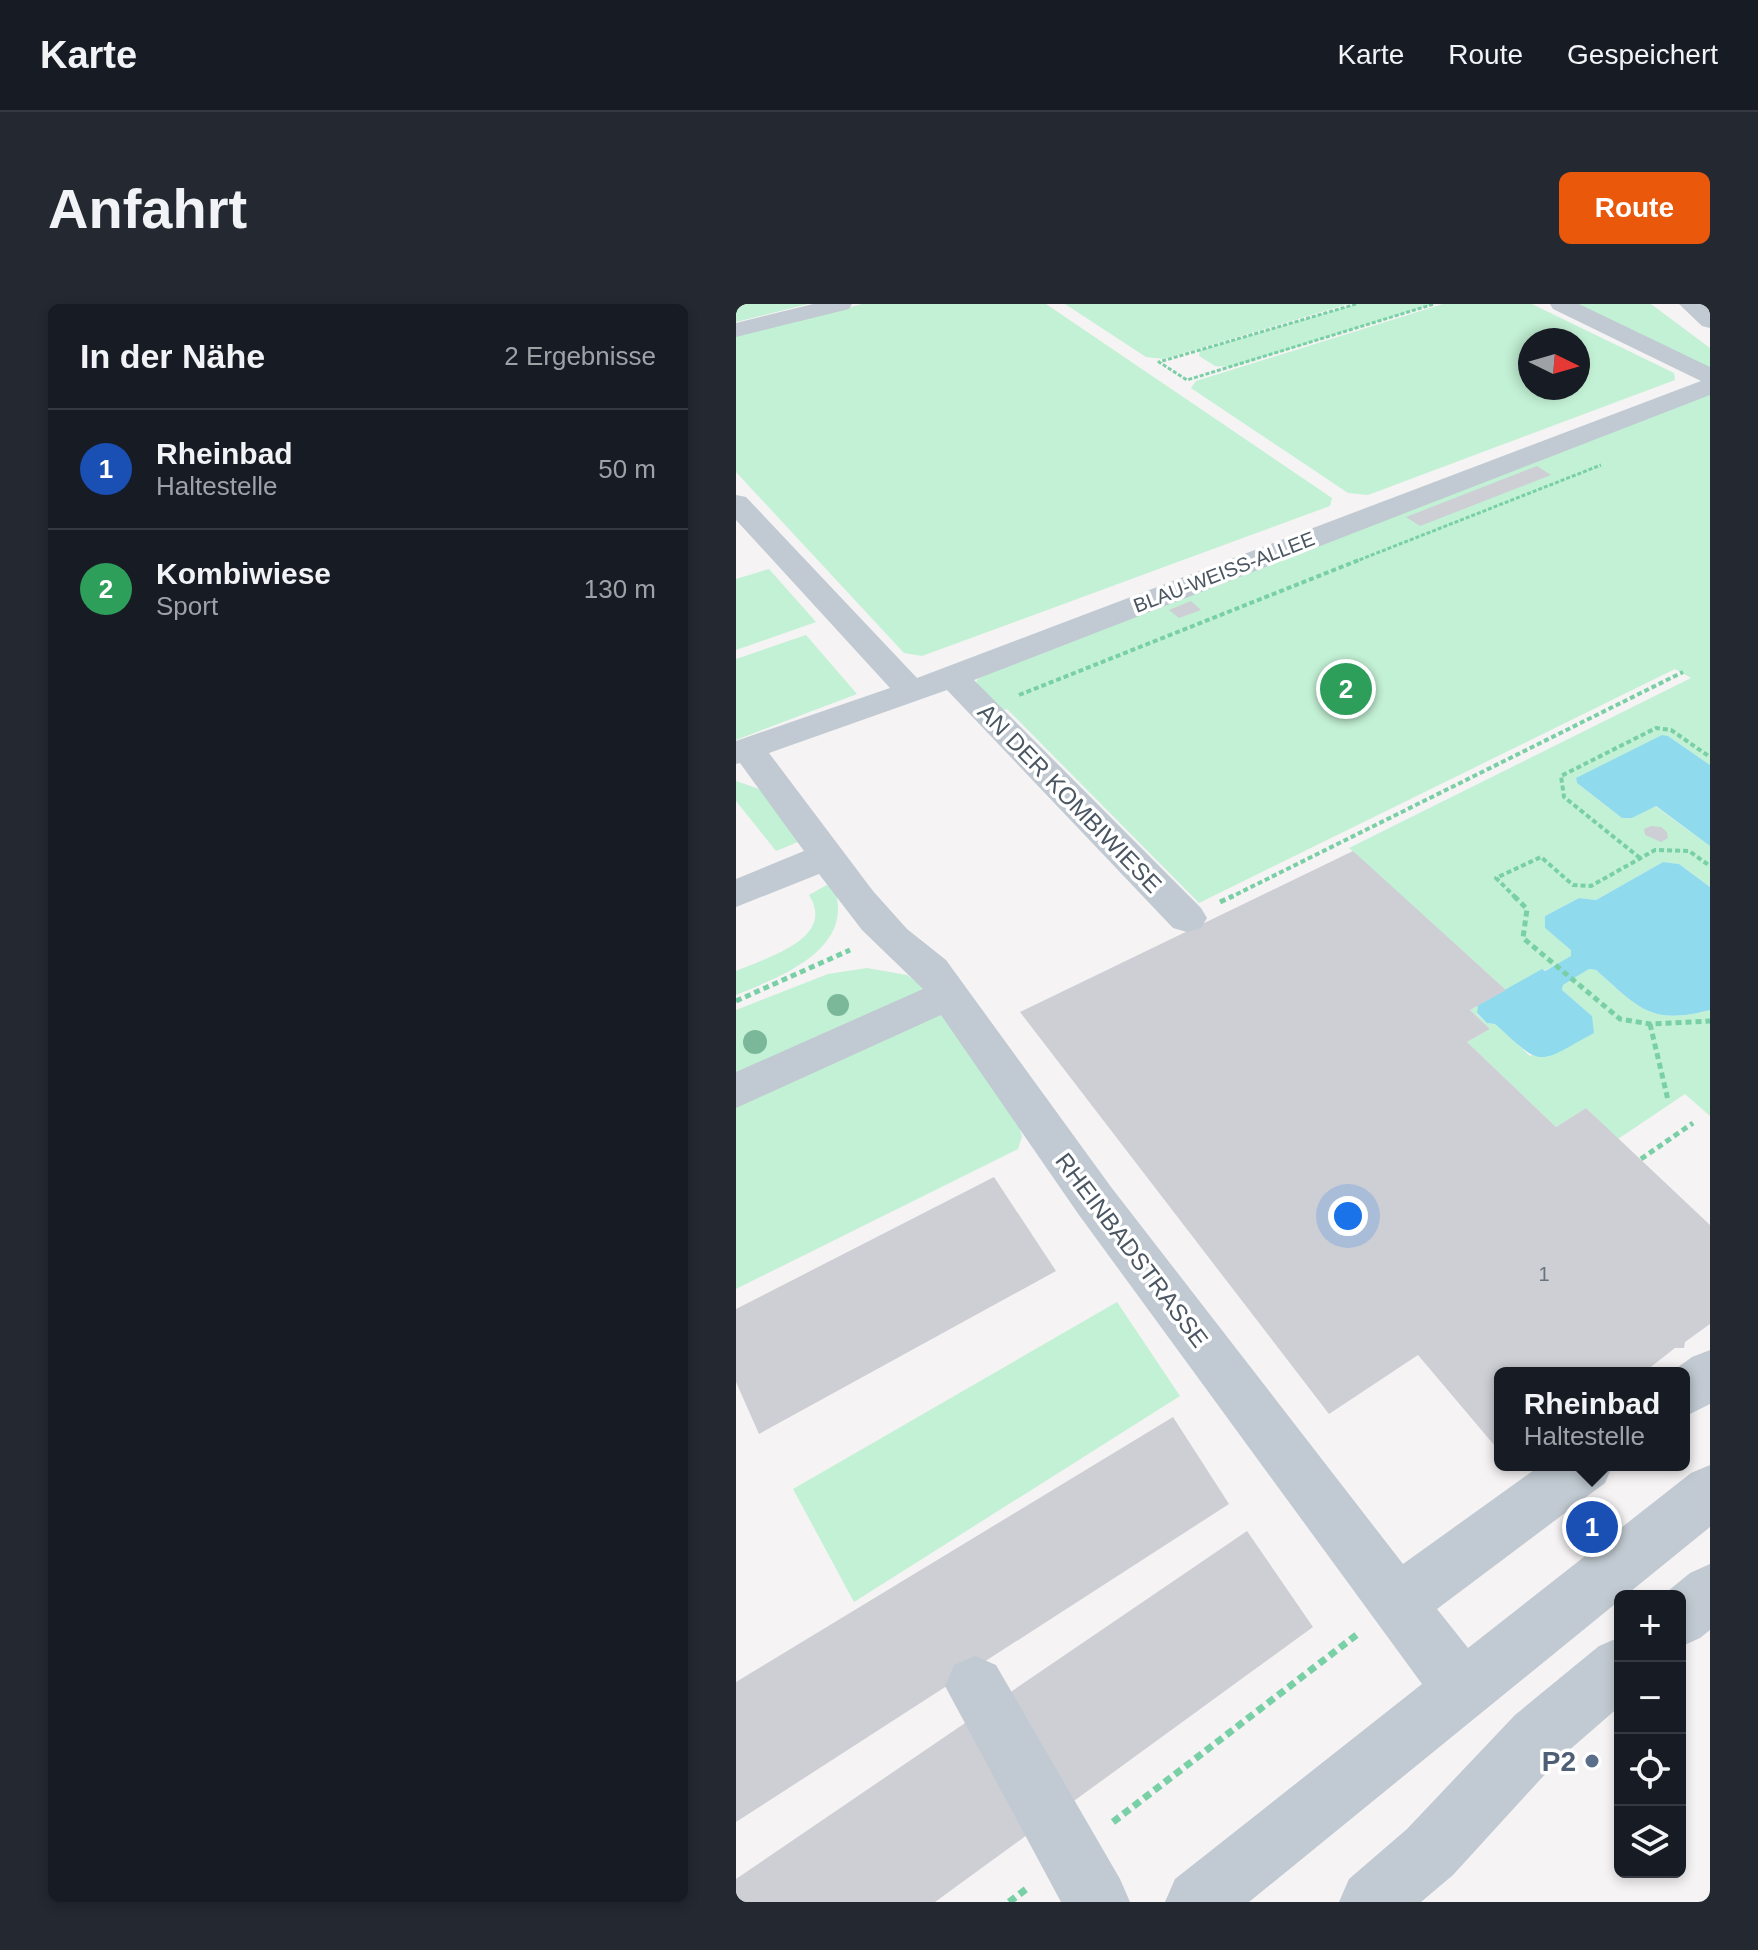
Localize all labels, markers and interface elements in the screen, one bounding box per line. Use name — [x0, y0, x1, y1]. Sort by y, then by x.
text: Karte — [40, 34, 137, 76]
text: Karte — [1337, 39, 1404, 70]
text: Route — [1448, 39, 1523, 70]
text: Gespeichert — [1567, 39, 1718, 70]
button: Route — [1559, 172, 1710, 244]
text: Anfahrt — [48, 177, 247, 240]
north arrow — [1518, 328, 1590, 400]
text: In der Nähe — [80, 337, 265, 375]
text: 2 Ergebnisse — [504, 341, 656, 371]
text: Rheinbad — [156, 437, 293, 470]
text: 1 — [99, 454, 113, 484]
text: 50 m — [598, 454, 656, 484]
text: Haltestelle — [156, 471, 277, 501]
street label: BLAU-WEISS-ALLEE — [1130, 527, 1318, 617]
text: Kombiwiese — [156, 557, 331, 590]
text: 2 — [99, 574, 113, 604]
text: 130 m — [584, 574, 656, 604]
text: Sport — [156, 591, 218, 621]
pin: 2 — [1320, 659, 1372, 719]
street label: AN DER KOMBIWIESE — [973, 698, 1167, 898]
street label: RHEINBADSTRASSE — [1050, 1148, 1214, 1352]
your location — [1328, 1196, 1368, 1236]
house number: 1 — [1538, 1263, 1550, 1285]
popup — [1494, 1367, 1690, 1471]
text: Rheinbad — [1524, 1387, 1660, 1420]
text: Haltestelle — [1524, 1421, 1645, 1451]
pin: 1 — [1566, 1497, 1618, 1557]
map controls — [1614, 1590, 1686, 1878]
button: + — [1614, 1590, 1686, 1662]
button: − — [1614, 1662, 1686, 1734]
button: locate — [1614, 1734, 1686, 1806]
place label: P2 — [1542, 1746, 1576, 1777]
marker: P2 — [1583, 1752, 1601, 1770]
button: layers — [1614, 1806, 1686, 1878]

